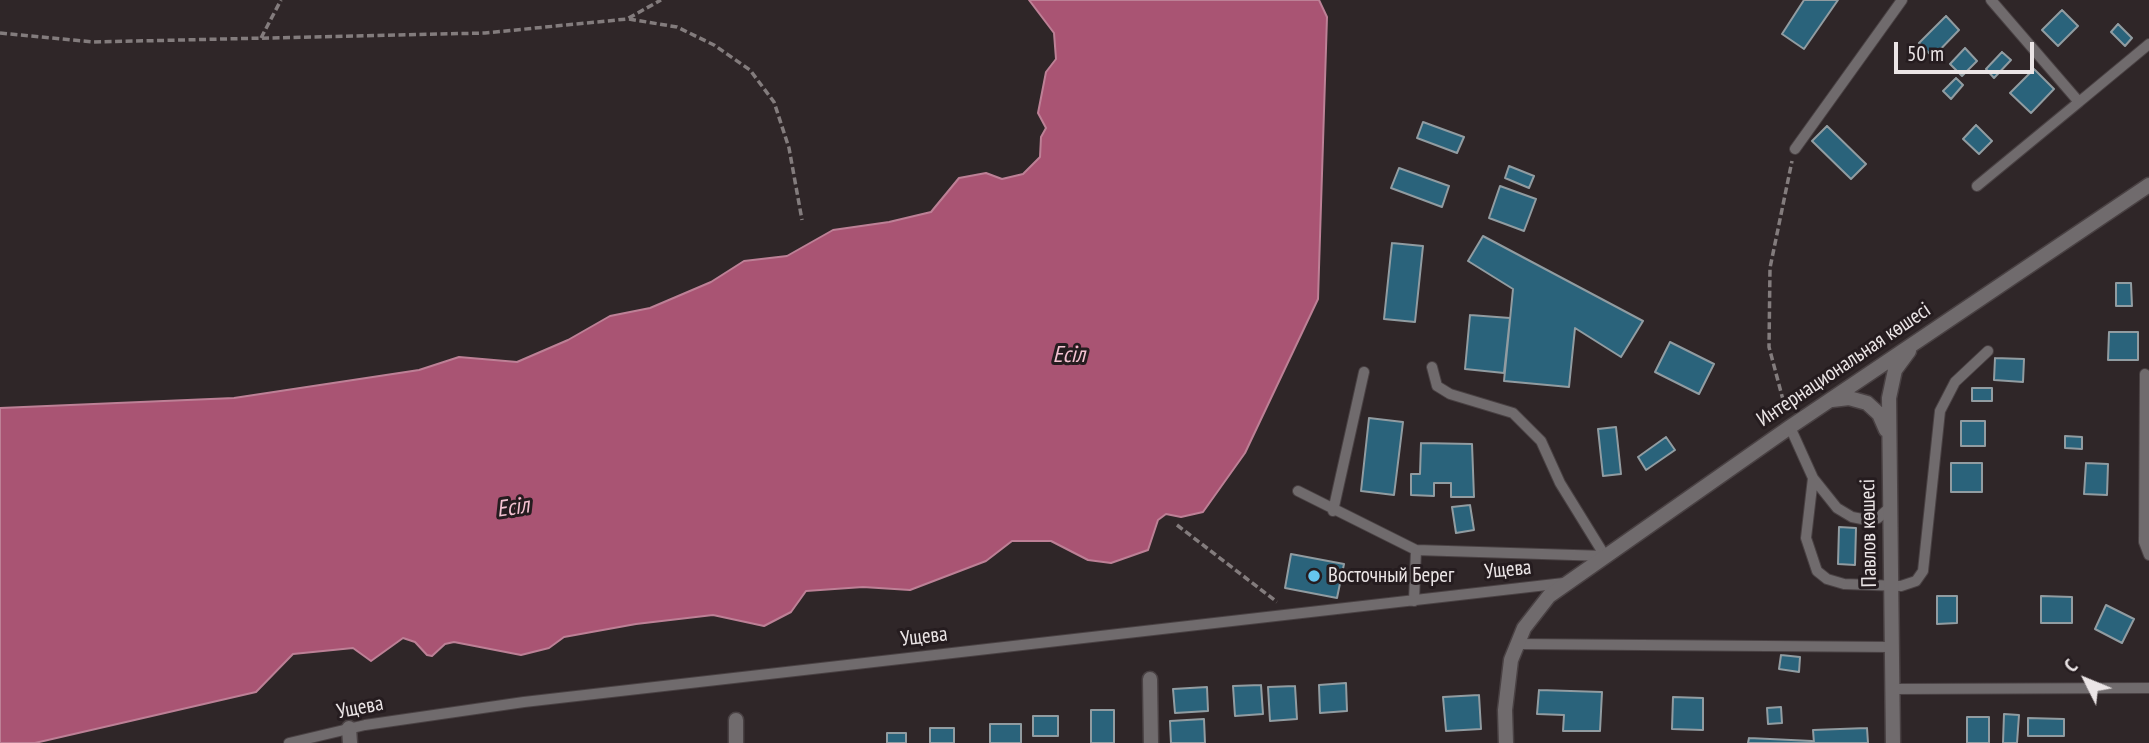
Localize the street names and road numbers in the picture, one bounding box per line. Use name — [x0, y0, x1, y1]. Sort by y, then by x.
street label: Интернациональная көшесі — [1752, 298, 1936, 432]
street label: Павлов көшесі — [1855, 479, 1883, 587]
street label: Ущева — [1483, 555, 1533, 585]
street label: Ущева — [899, 622, 949, 652]
street label: Ущева — [335, 691, 385, 725]

